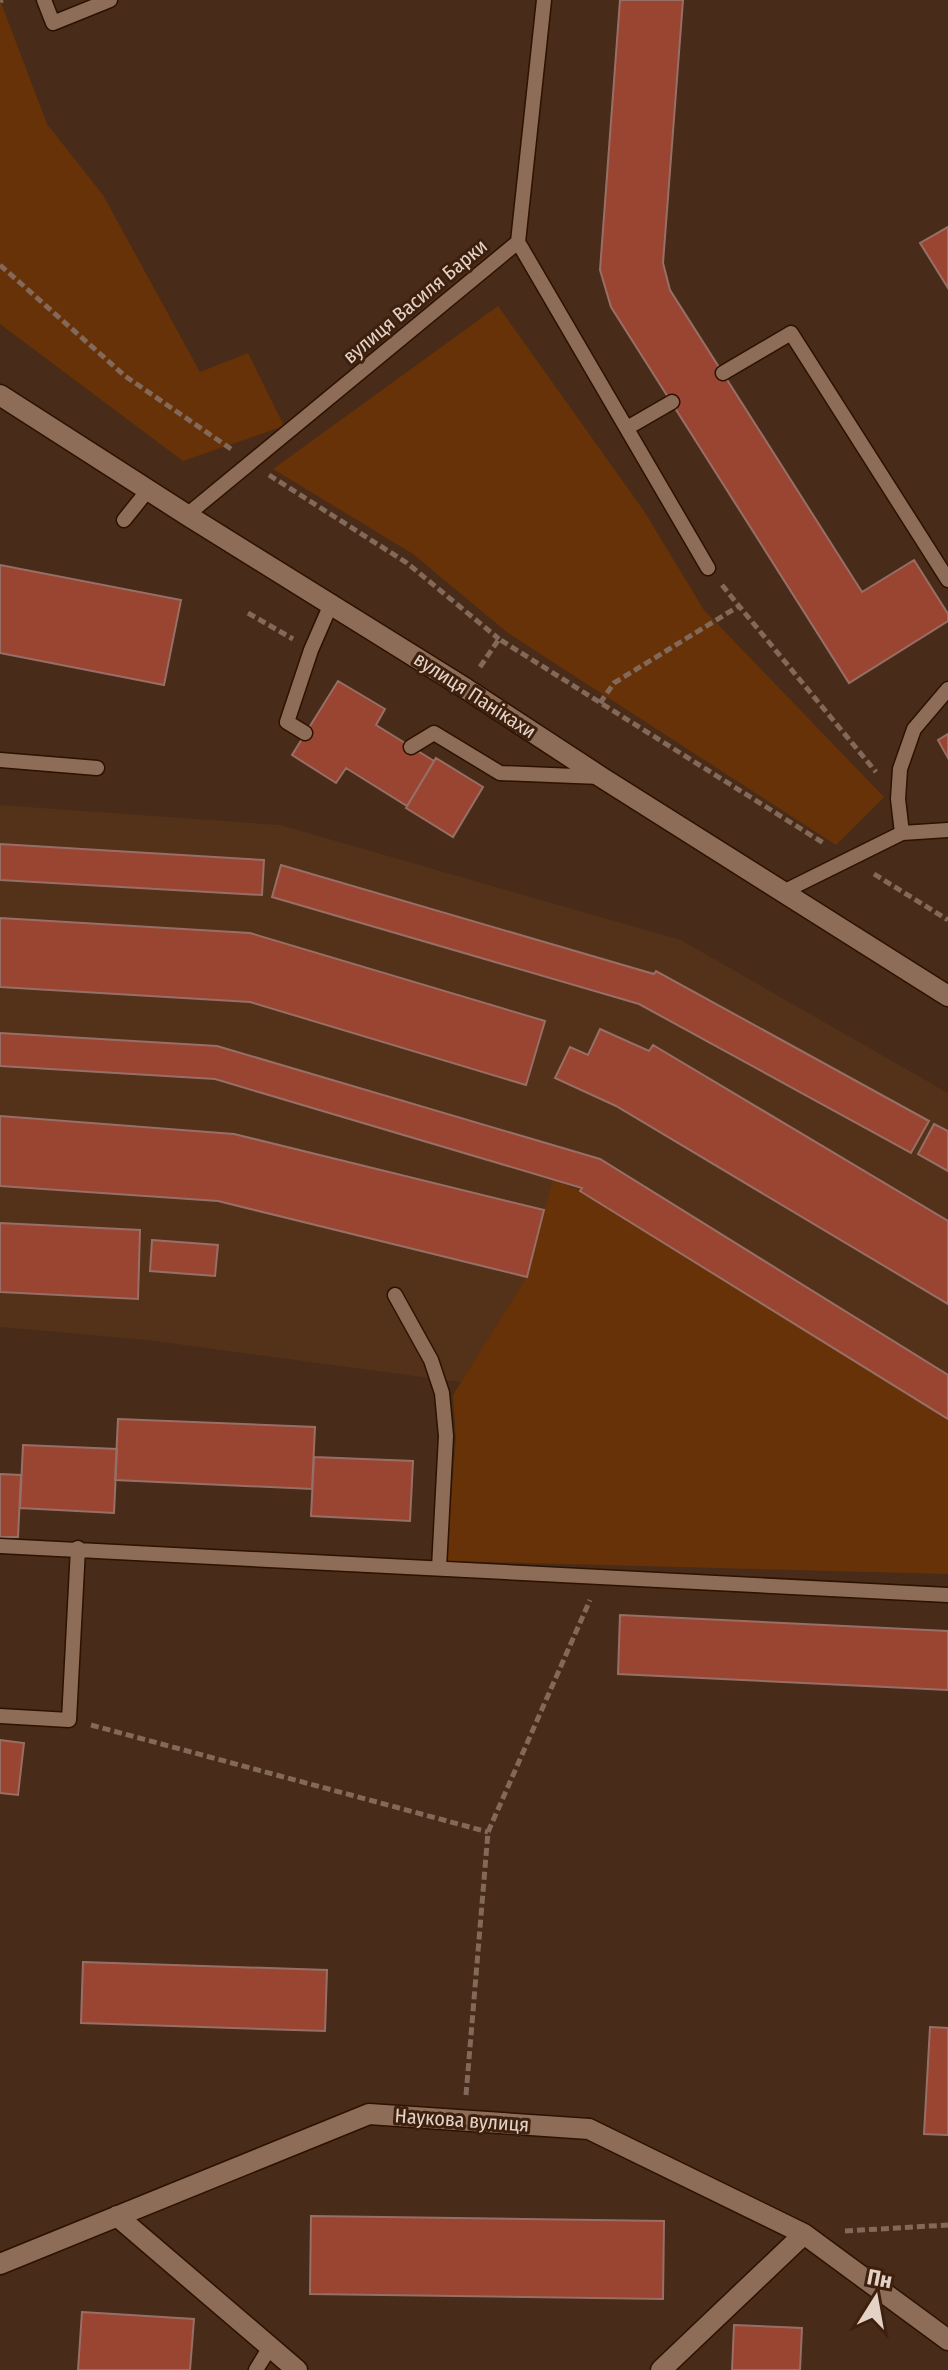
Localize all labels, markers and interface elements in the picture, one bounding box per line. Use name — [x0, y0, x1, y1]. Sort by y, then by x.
street label: вулиця Василя Барки — [338, 234, 492, 368]
street label: вулиця Панікахи — [409, 647, 541, 743]
street label: Наукова вулиця — [394, 2103, 530, 2137]
north arrow — [836, 2258, 916, 2338]
text: Пн — [865, 2263, 895, 2294]

